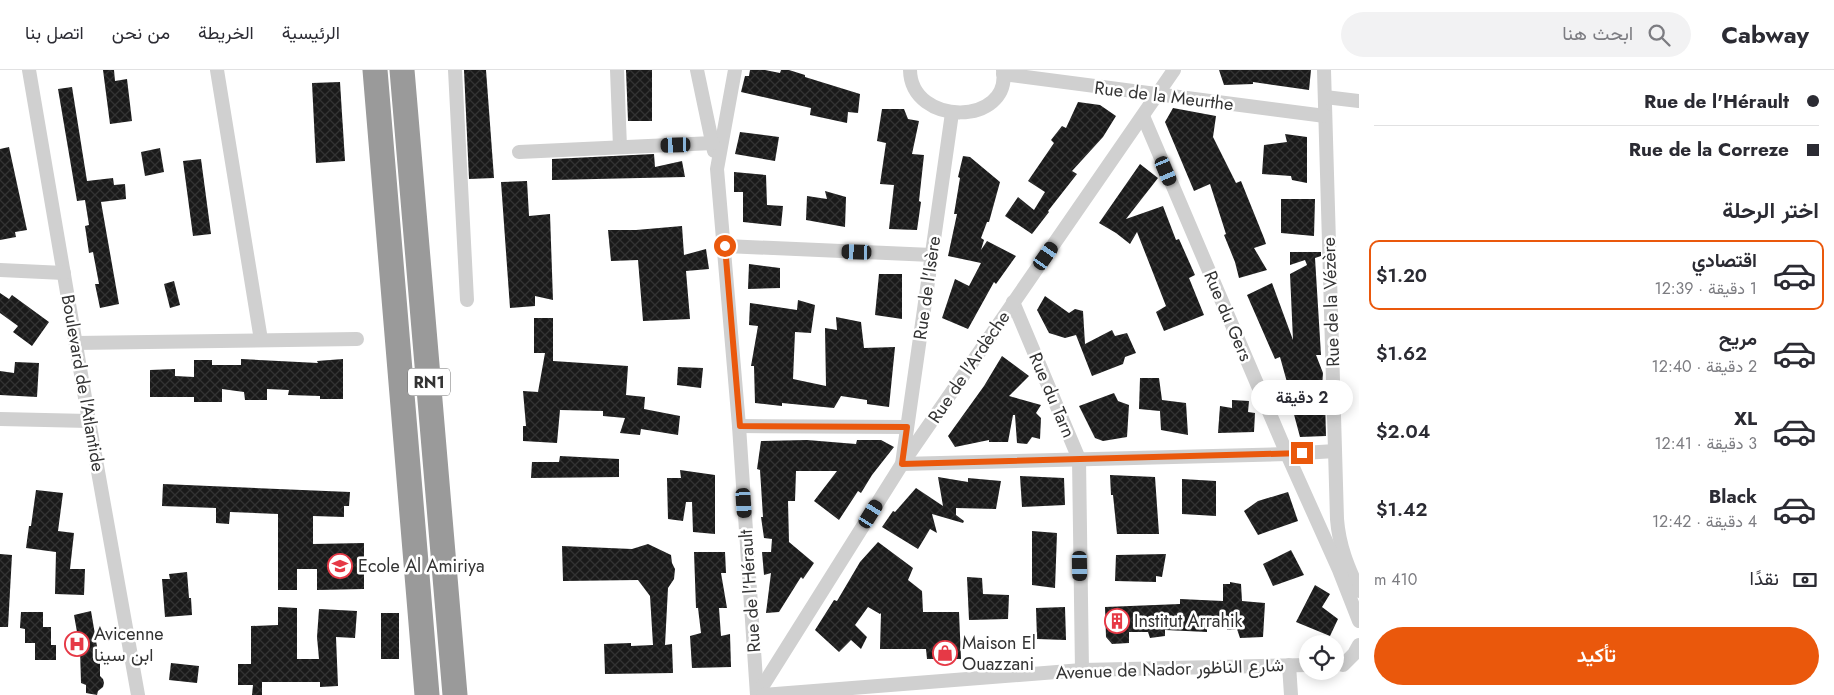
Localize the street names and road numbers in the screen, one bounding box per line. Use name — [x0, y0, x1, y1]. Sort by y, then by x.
street label: Rue de la Meurthe — [1093, 75, 1235, 117]
street label: Rue de l'Isère — [907, 234, 947, 342]
street label: Rue de la Vézère — [1316, 237, 1346, 367]
street label: Rue du Gers — [1197, 267, 1259, 365]
street label: Boulevard de l'Atlantide — [55, 292, 111, 474]
street label: Rue de l'Ardèche — [922, 306, 1016, 428]
street label: Rue du Tarn — [1022, 348, 1082, 442]
road number: RN1 — [408, 368, 450, 396]
street label: Rue de l'Hérault — [733, 528, 767, 653]
street label: Avenue de Nador شارع الناظور — [1055, 652, 1285, 686]

